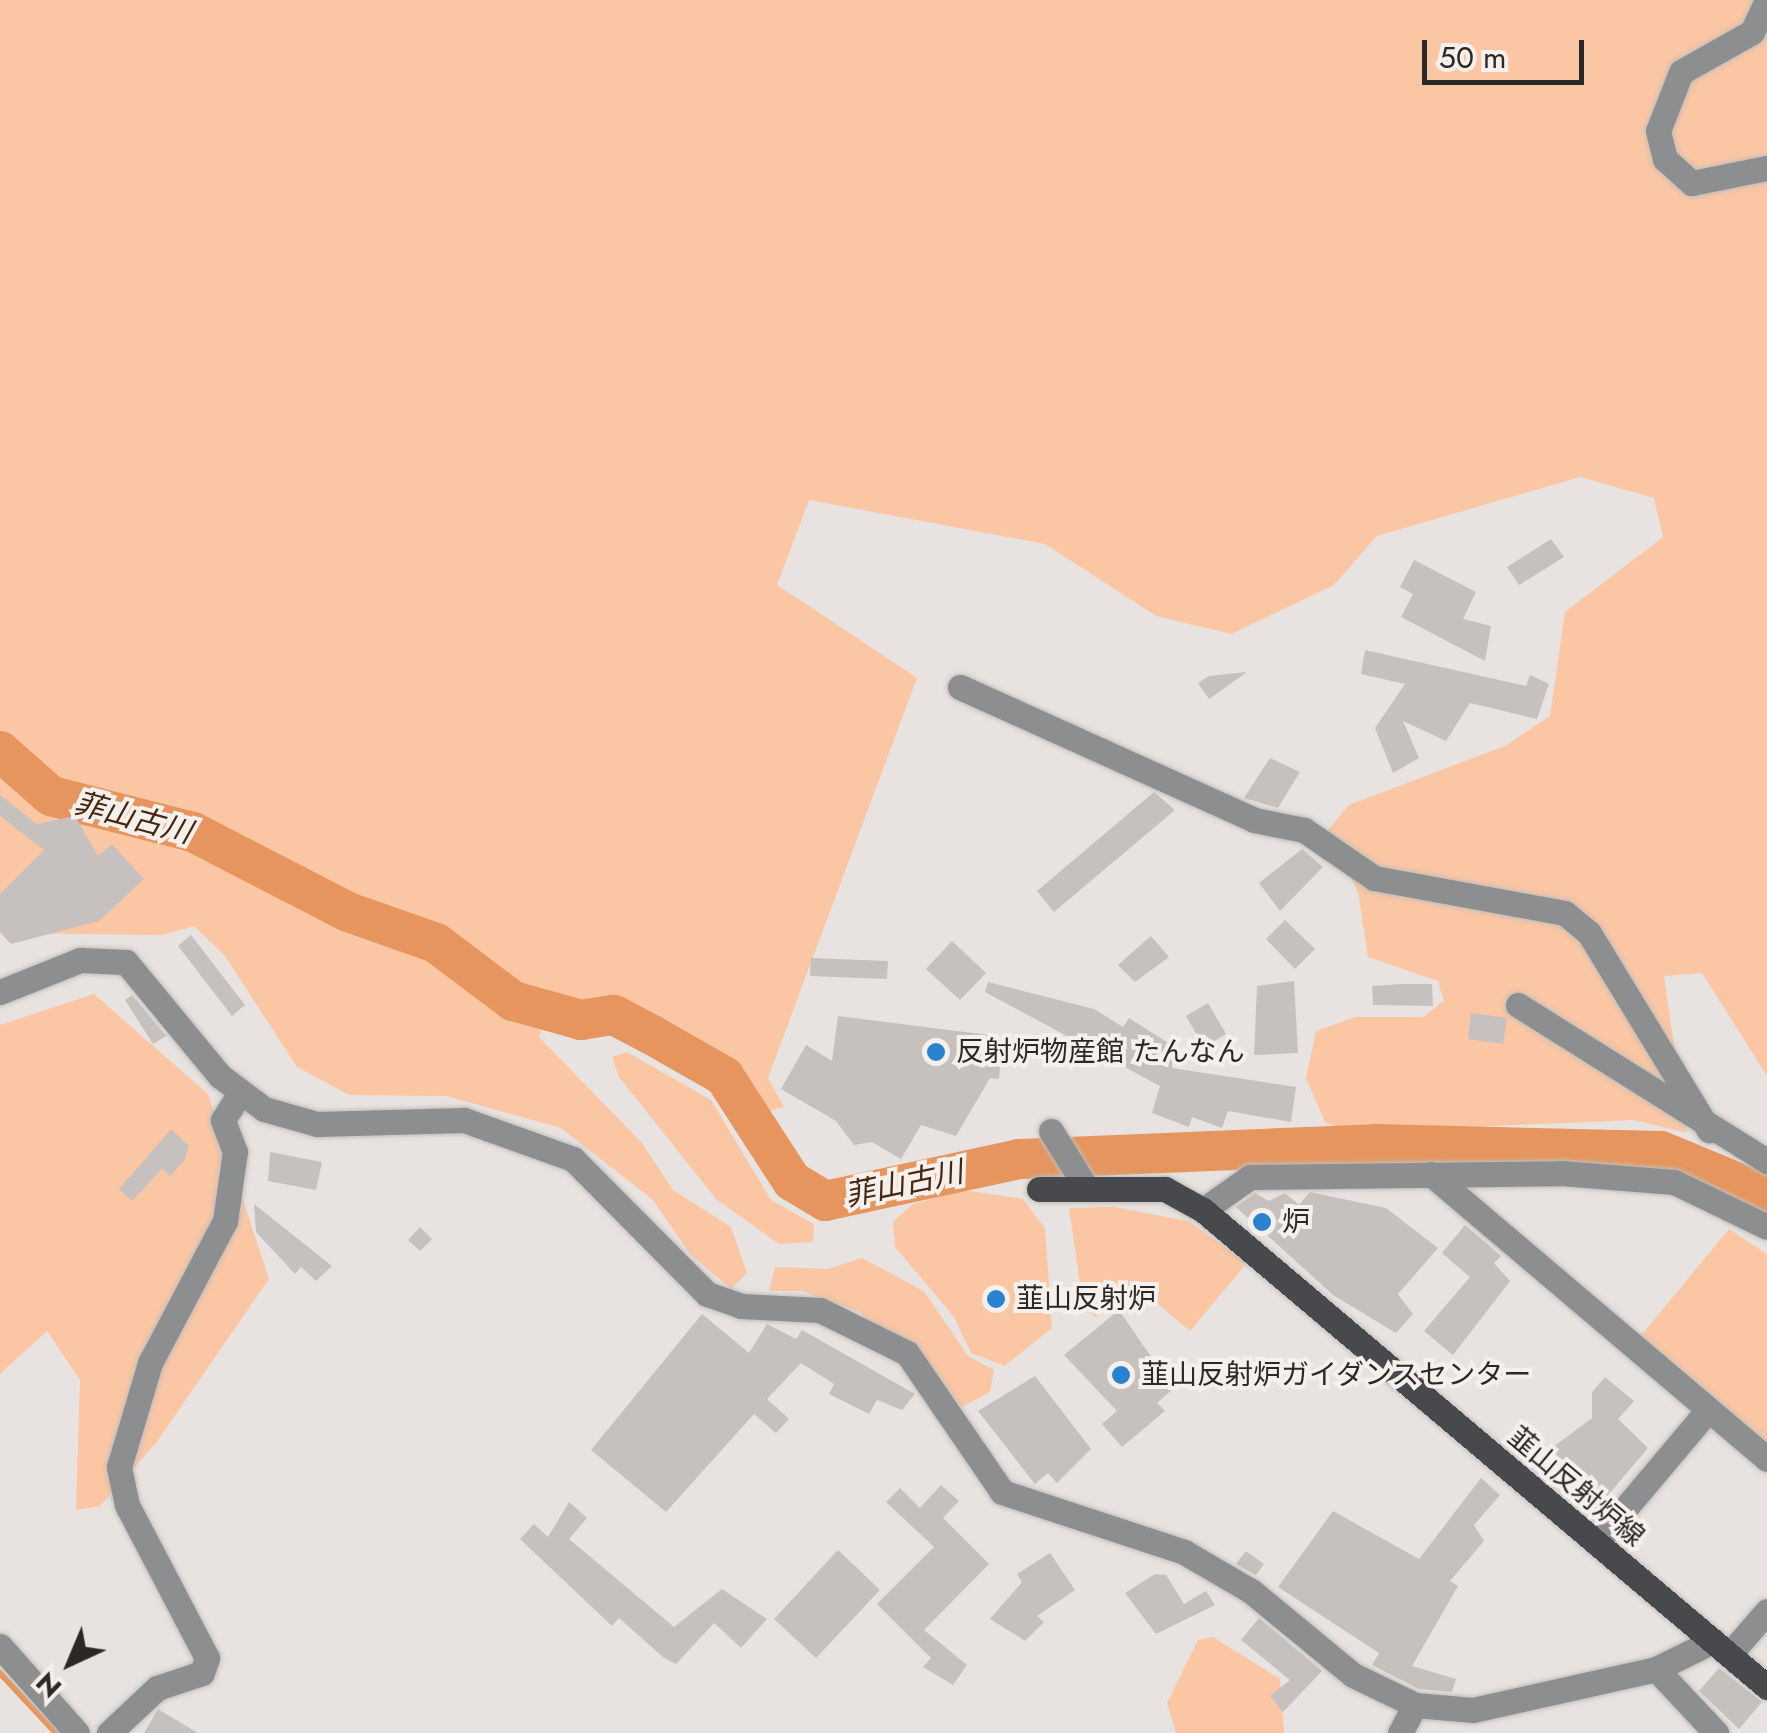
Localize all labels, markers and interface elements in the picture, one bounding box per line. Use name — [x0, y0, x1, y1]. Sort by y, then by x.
scale bar — [1427, 20, 1590, 82]
text: 50 m — [1439, 36, 1506, 79]
water label: 菲山古川 — [70, 785, 196, 851]
place label: 反射炉物産館 たんなん — [956, 1035, 1244, 1069]
marker: 反射炉物産館 たんなん — [925, 1041, 947, 1063]
water label: 菲山古川 — [842, 1154, 966, 1214]
place label: 炉 — [1282, 1205, 1310, 1239]
marker: 炉 — [1251, 1211, 1273, 1233]
place label: 韮山反射炉 — [1016, 1282, 1156, 1316]
marker: 韮山反射炉 — [985, 1288, 1007, 1310]
place label: 韮山反射炉ガイダンスセンター — [1141, 1358, 1533, 1392]
marker: 韮山反射炉ガイダンスセンター — [1110, 1364, 1132, 1386]
street label: 韮山反射炉線 — [1501, 1420, 1651, 1554]
north arrow — [20, 1613, 120, 1713]
text: N — [27, 1662, 71, 1707]

